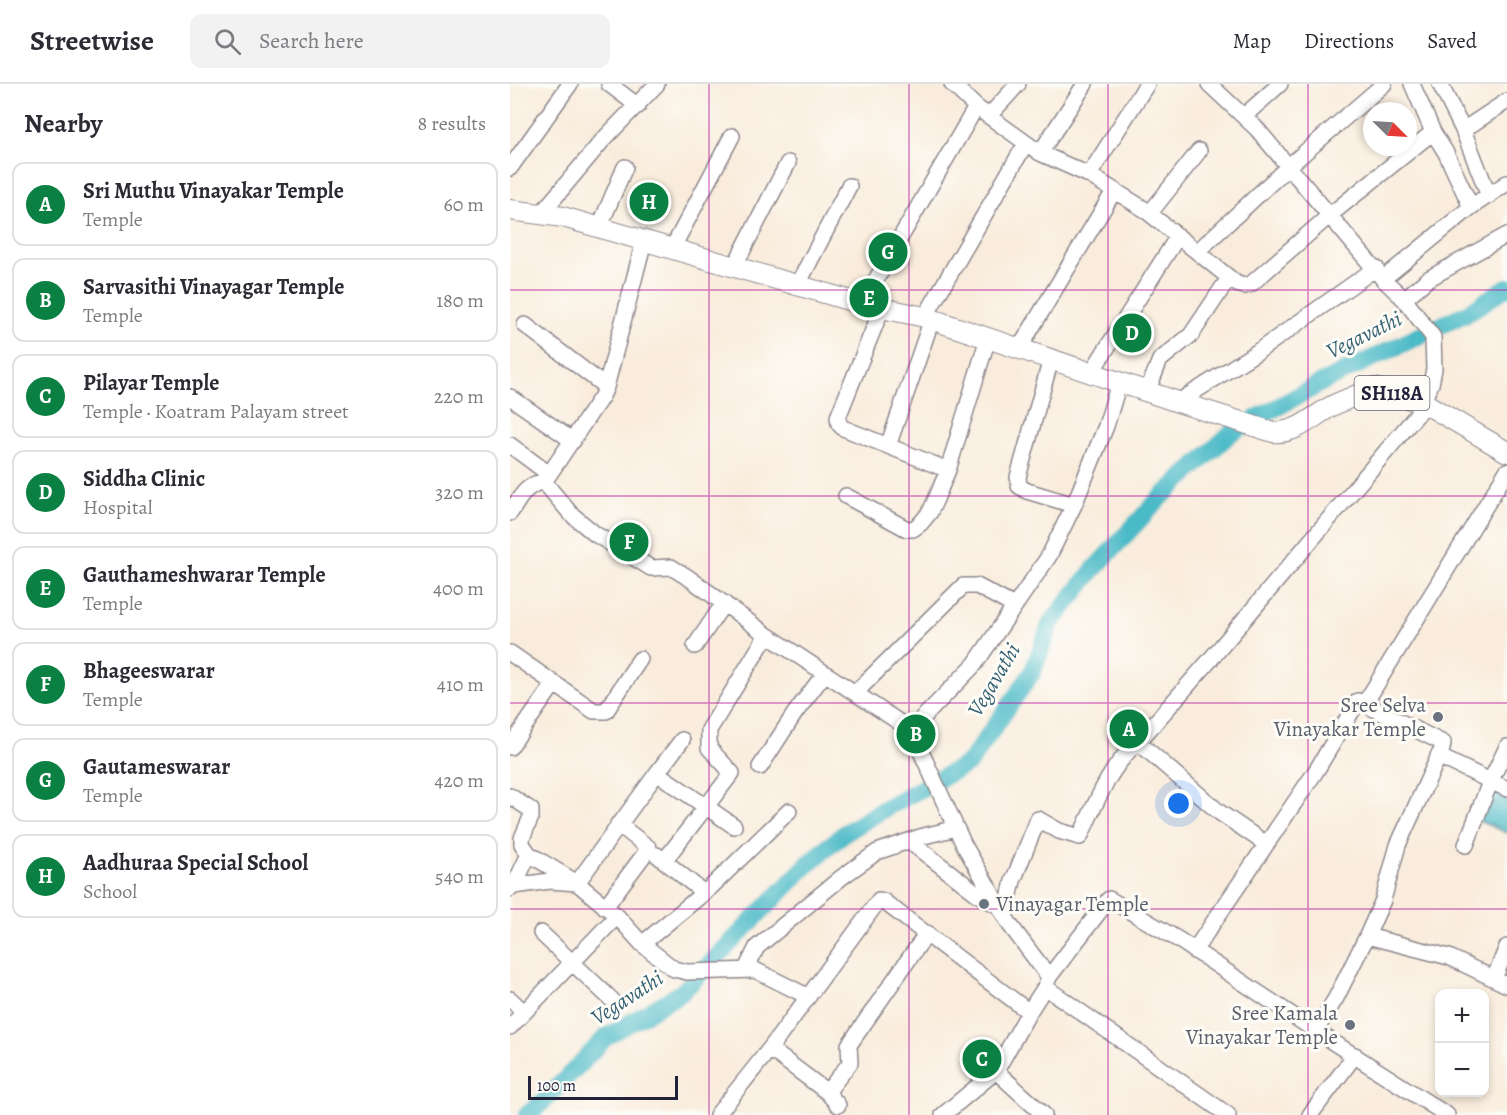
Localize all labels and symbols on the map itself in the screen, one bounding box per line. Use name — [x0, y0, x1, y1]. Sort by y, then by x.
north arrow — [1363, 102, 1417, 156]
pin: H — [630, 180, 668, 224]
pin: G — [868, 230, 908, 274]
pin: E — [850, 276, 888, 320]
water label: Vegavathi — [1321, 304, 1407, 366]
pin: D — [1112, 310, 1152, 356]
road number: SH118A — [1354, 376, 1430, 410]
pin: F — [610, 520, 648, 564]
water label: Vegavathi — [960, 638, 1028, 722]
place label: Sree Selva Vinayakar Temple — [1273, 691, 1426, 743]
pin: A — [1110, 706, 1148, 752]
marker: Sree Selva Vinayakar Temple — [1431, 710, 1445, 724]
pin: B — [896, 712, 936, 756]
your location — [1164, 789, 1193, 818]
place label: Vinayagar Temple — [995, 890, 1149, 918]
marker: Vinayagar Temple — [977, 897, 991, 911]
water label: Vegavathi — [585, 963, 669, 1033]
place label: Sree Kamala Vinayakar Temple — [1185, 999, 1338, 1051]
marker: Sree Kamala Vinayakar Temple — [1343, 1018, 1357, 1032]
pin: C — [962, 1036, 1002, 1082]
scale bar — [528, 1073, 678, 1100]

